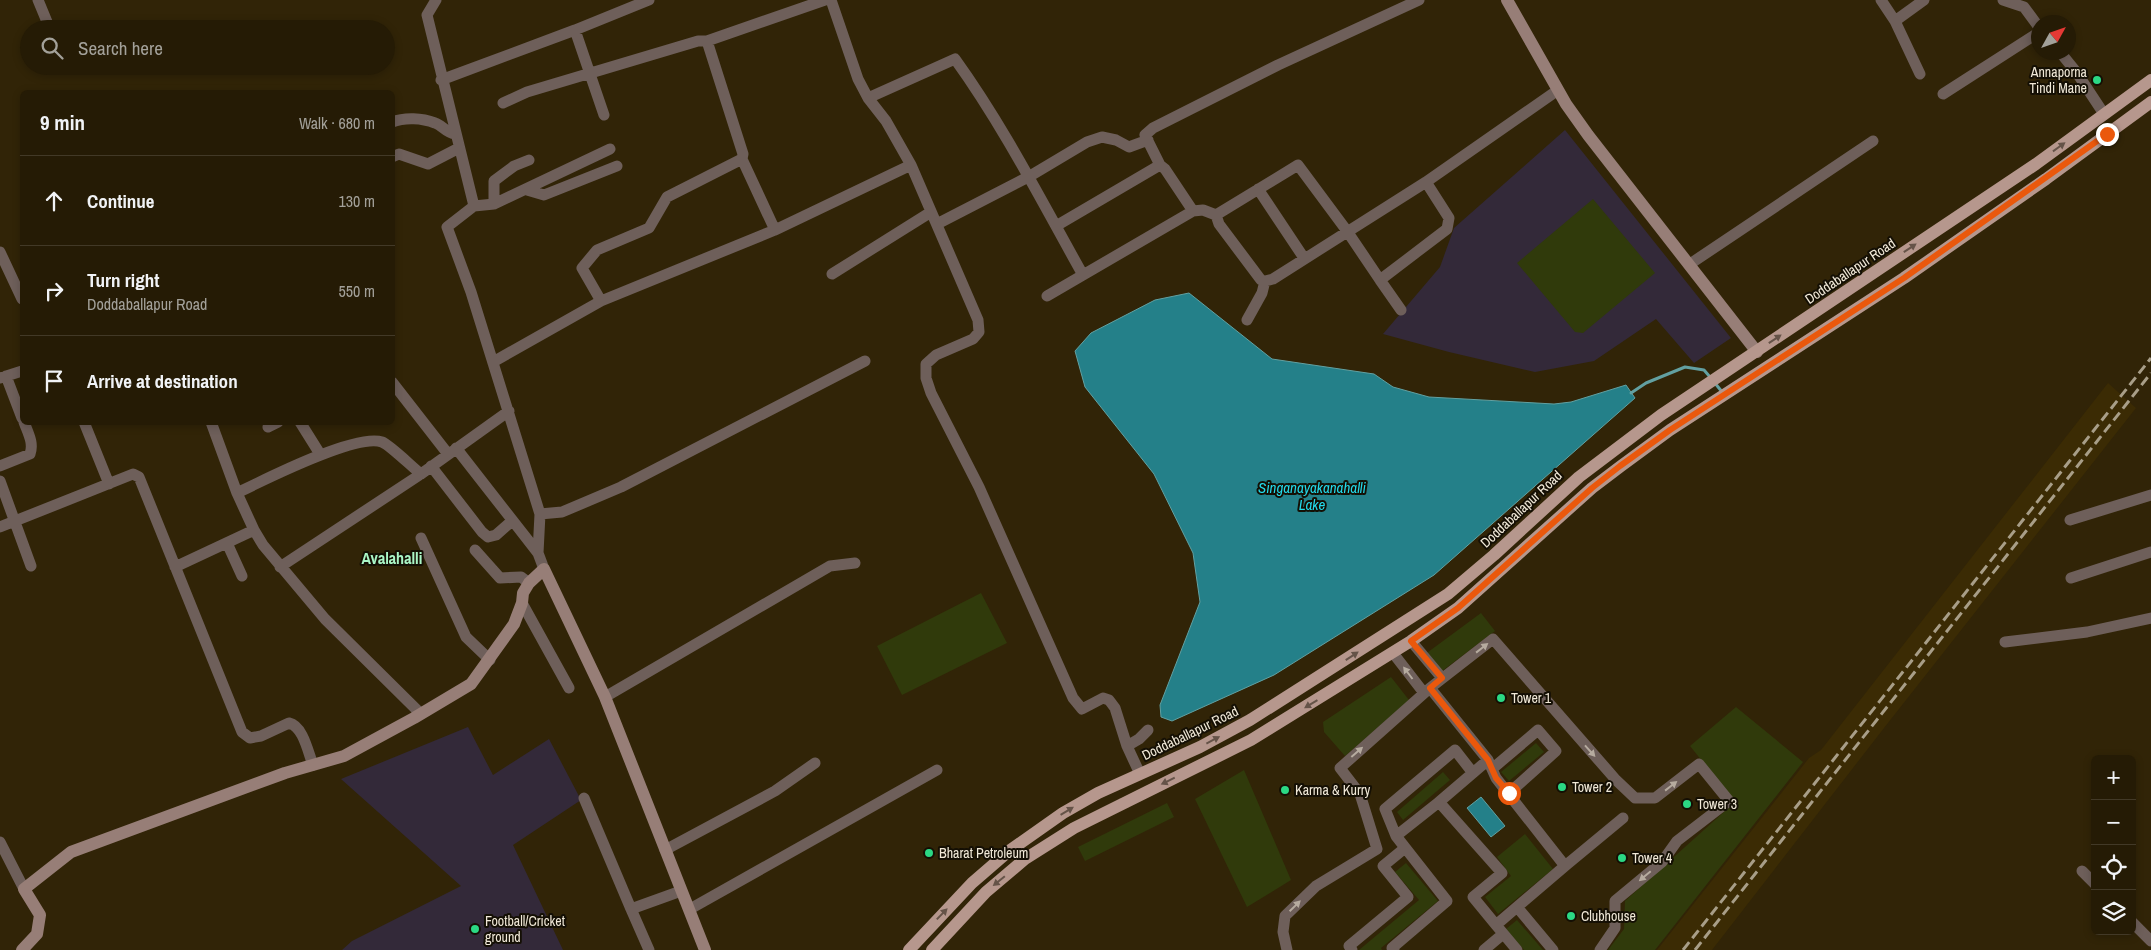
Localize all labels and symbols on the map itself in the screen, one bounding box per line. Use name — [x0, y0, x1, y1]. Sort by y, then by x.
north arrow — [2031, 15, 2076, 60]
place label: Annaporna Tindi Mane — [2029, 63, 2088, 97]
marker: Annaporna Tindi Mane — [2091, 74, 2103, 86]
route end — [2096, 123, 2119, 146]
one-way arrow — [2052, 142, 2066, 152]
street label: Doddaballapur Road — [1801, 234, 1899, 308]
one-way arrow — [1903, 244, 1917, 253]
one-way arrow — [1769, 334, 1782, 344]
street label: Doddaballapur Road — [1476, 467, 1566, 551]
water label: Singanayakanahalli Lake — [1258, 477, 1367, 515]
district label: Avalahalli — [362, 547, 422, 569]
one-way arrow — [1475, 643, 1489, 653]
one-way arrow — [1345, 652, 1359, 661]
one-way arrow — [1403, 667, 1414, 680]
place label: Tower 1 — [1511, 689, 1552, 707]
marker: Tower 1 — [1495, 692, 1507, 704]
one-way arrow — [1305, 699, 1318, 708]
street label: Doddaballapur Road — [1139, 702, 1241, 764]
one-way arrow — [1205, 736, 1220, 744]
one-way arrow — [1584, 745, 1596, 757]
one-way arrow — [1351, 746, 1363, 758]
one-way arrow — [1161, 777, 1176, 786]
place label: Tower 2 — [1572, 778, 1612, 796]
one-way arrow — [1664, 780, 1677, 791]
place label: Karma & Kurry — [1295, 781, 1371, 799]
marker: Tower 2 — [1556, 781, 1568, 793]
route start — [1498, 782, 1521, 805]
marker: Karma & Kurry — [1279, 784, 1291, 796]
place label: Tower 3 — [1697, 795, 1737, 813]
marker: Tower 3 — [1681, 798, 1693, 810]
one-way arrow — [1060, 806, 1073, 816]
place label: Bharat Petroleum — [939, 844, 1028, 862]
marker: Bharat Petroleum — [923, 847, 935, 859]
place label: Tower 4 — [1632, 849, 1673, 867]
marker: Tower 4 — [1616, 852, 1628, 864]
one-way arrow — [1638, 871, 1651, 882]
one-way arrow — [993, 875, 1005, 886]
one-way arrow — [1288, 900, 1300, 912]
place label: Clubhouse — [1581, 907, 1636, 925]
one-way arrow — [936, 909, 948, 921]
marker: Clubhouse — [1565, 910, 1577, 922]
place label: Football/Cricket ground — [485, 912, 565, 946]
marker: Football/Cricket ground — [469, 923, 481, 935]

